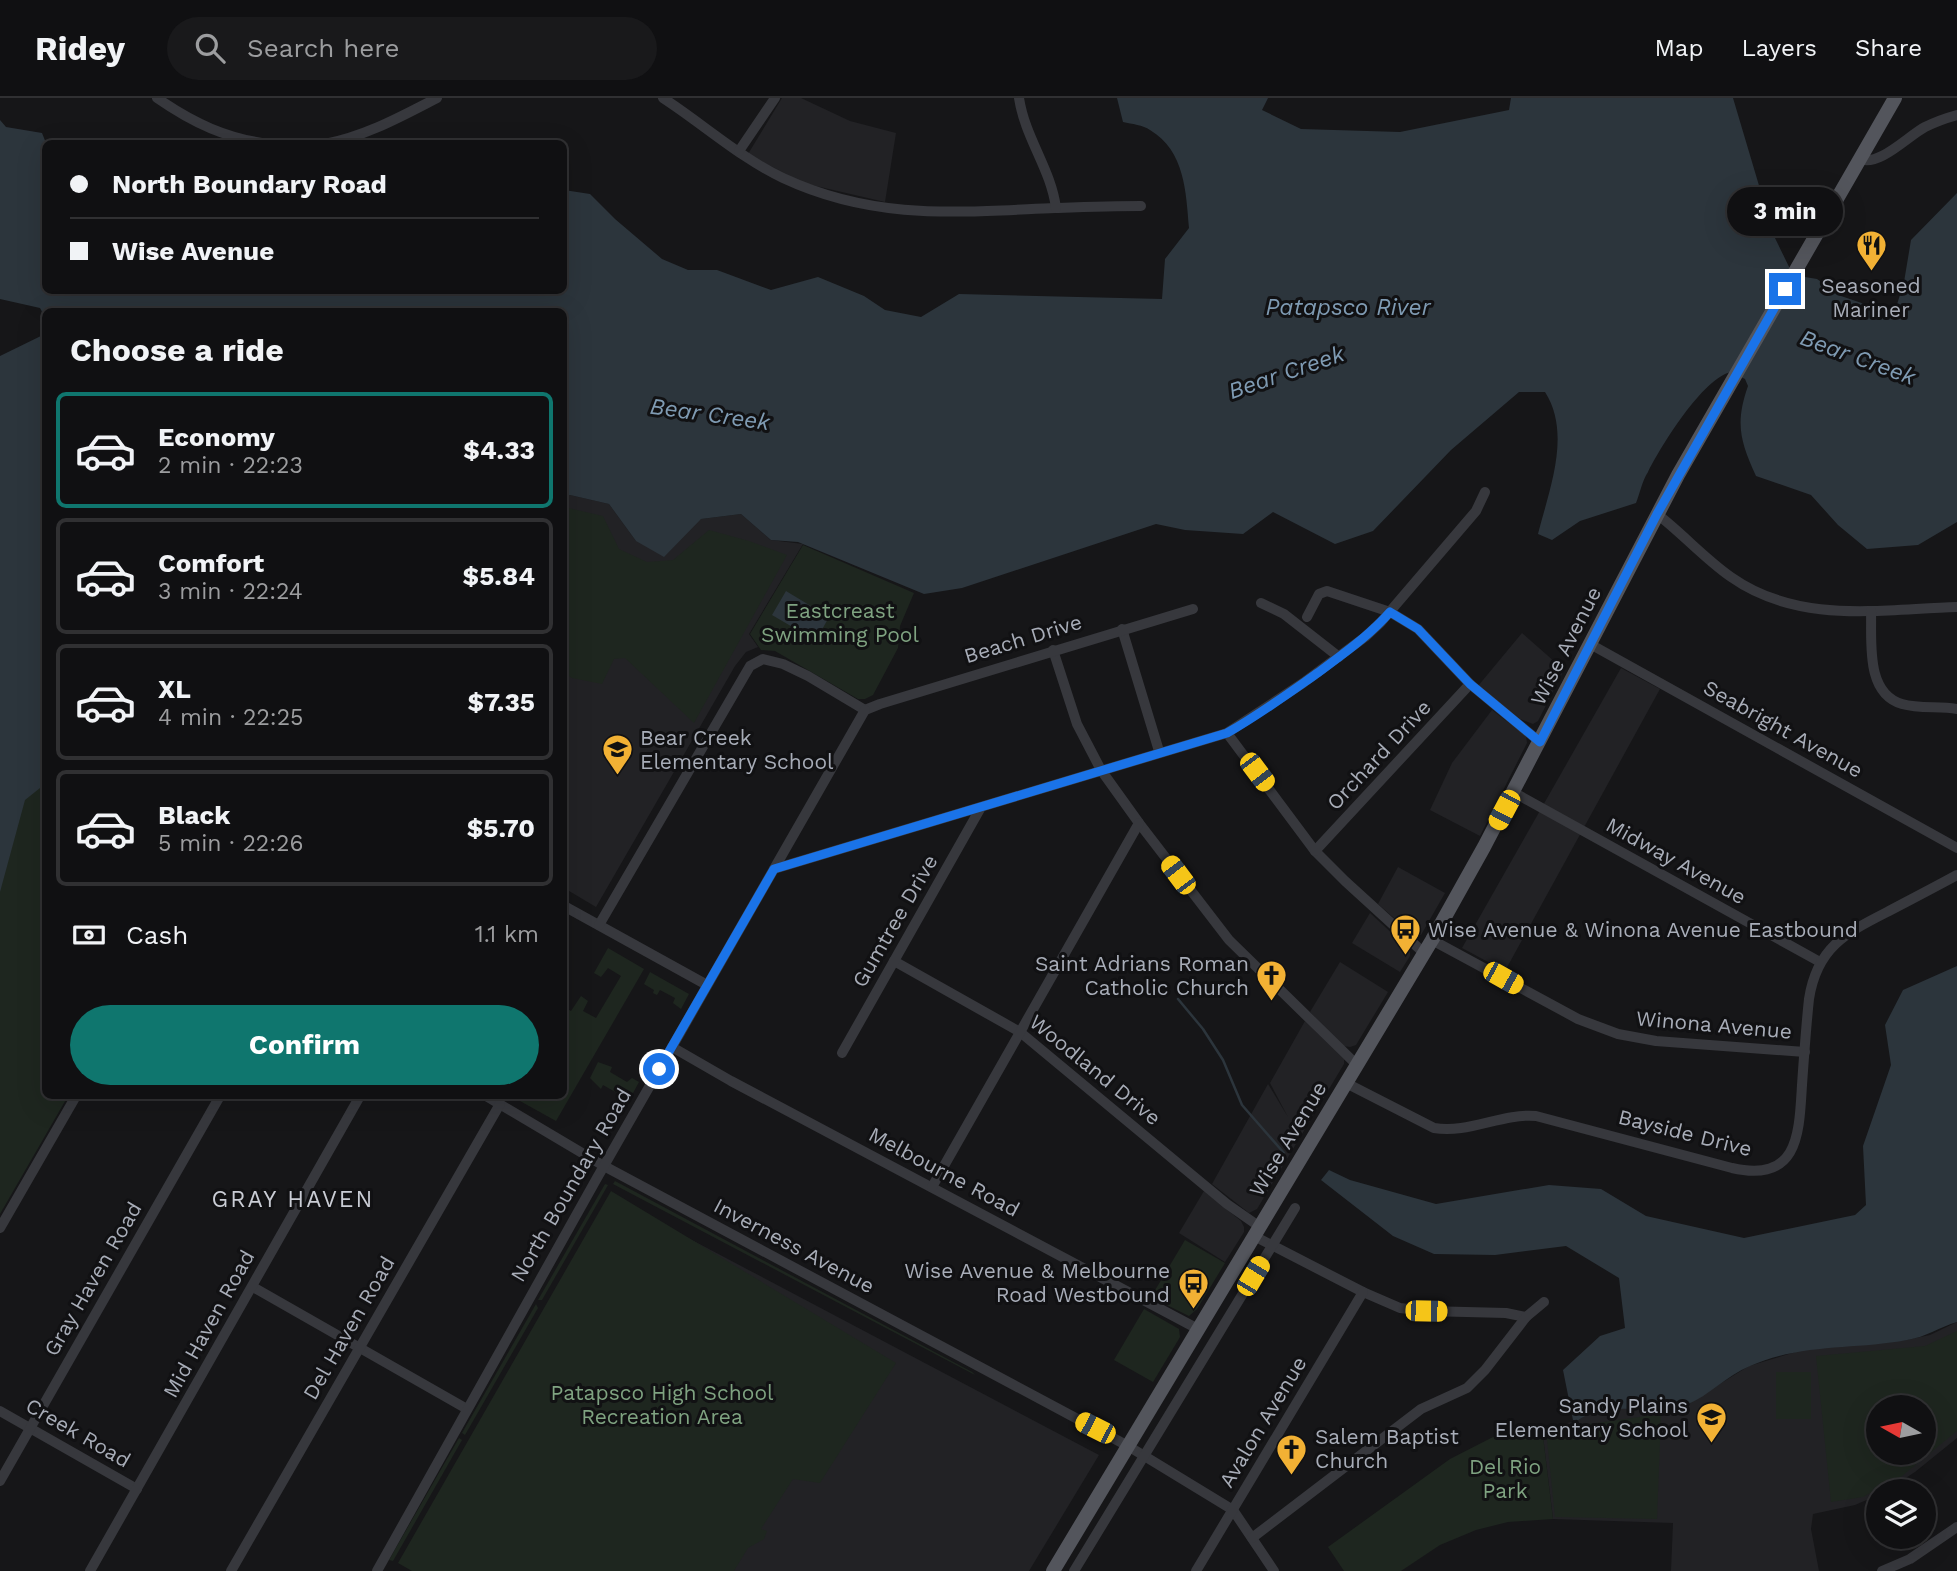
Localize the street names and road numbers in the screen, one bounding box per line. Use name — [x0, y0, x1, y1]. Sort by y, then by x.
street label: Wise Avenue — [1525, 582, 1606, 709]
street label: Beach Drive — [961, 609, 1085, 668]
street label: Seabright Avenue — [1699, 674, 1867, 783]
street label: Orchard Drive — [1321, 694, 1436, 815]
street label: Midway Avenue — [1602, 812, 1751, 909]
street label: Gumtree Drive — [847, 850, 943, 991]
street label: Winona Avenue — [1635, 1005, 1793, 1044]
street label: Woodland Drive — [1025, 1009, 1166, 1130]
street label: Wise Avenue — [1243, 1077, 1332, 1201]
street label: North Boundary Road — [505, 1084, 636, 1286]
street label: Bayside Drive — [1616, 1104, 1755, 1161]
street label: Melbourne Road — [865, 1121, 1024, 1222]
street label: Inverness Avenue — [710, 1193, 879, 1298]
street label: Gray Haven Road — [38, 1197, 147, 1360]
street label: Mid Haven Road — [158, 1245, 260, 1402]
street label: Del Haven Road — [297, 1252, 400, 1404]
street label: Avalon Avenue — [1214, 1352, 1311, 1492]
street label: Creek Road — [21, 1393, 135, 1473]

